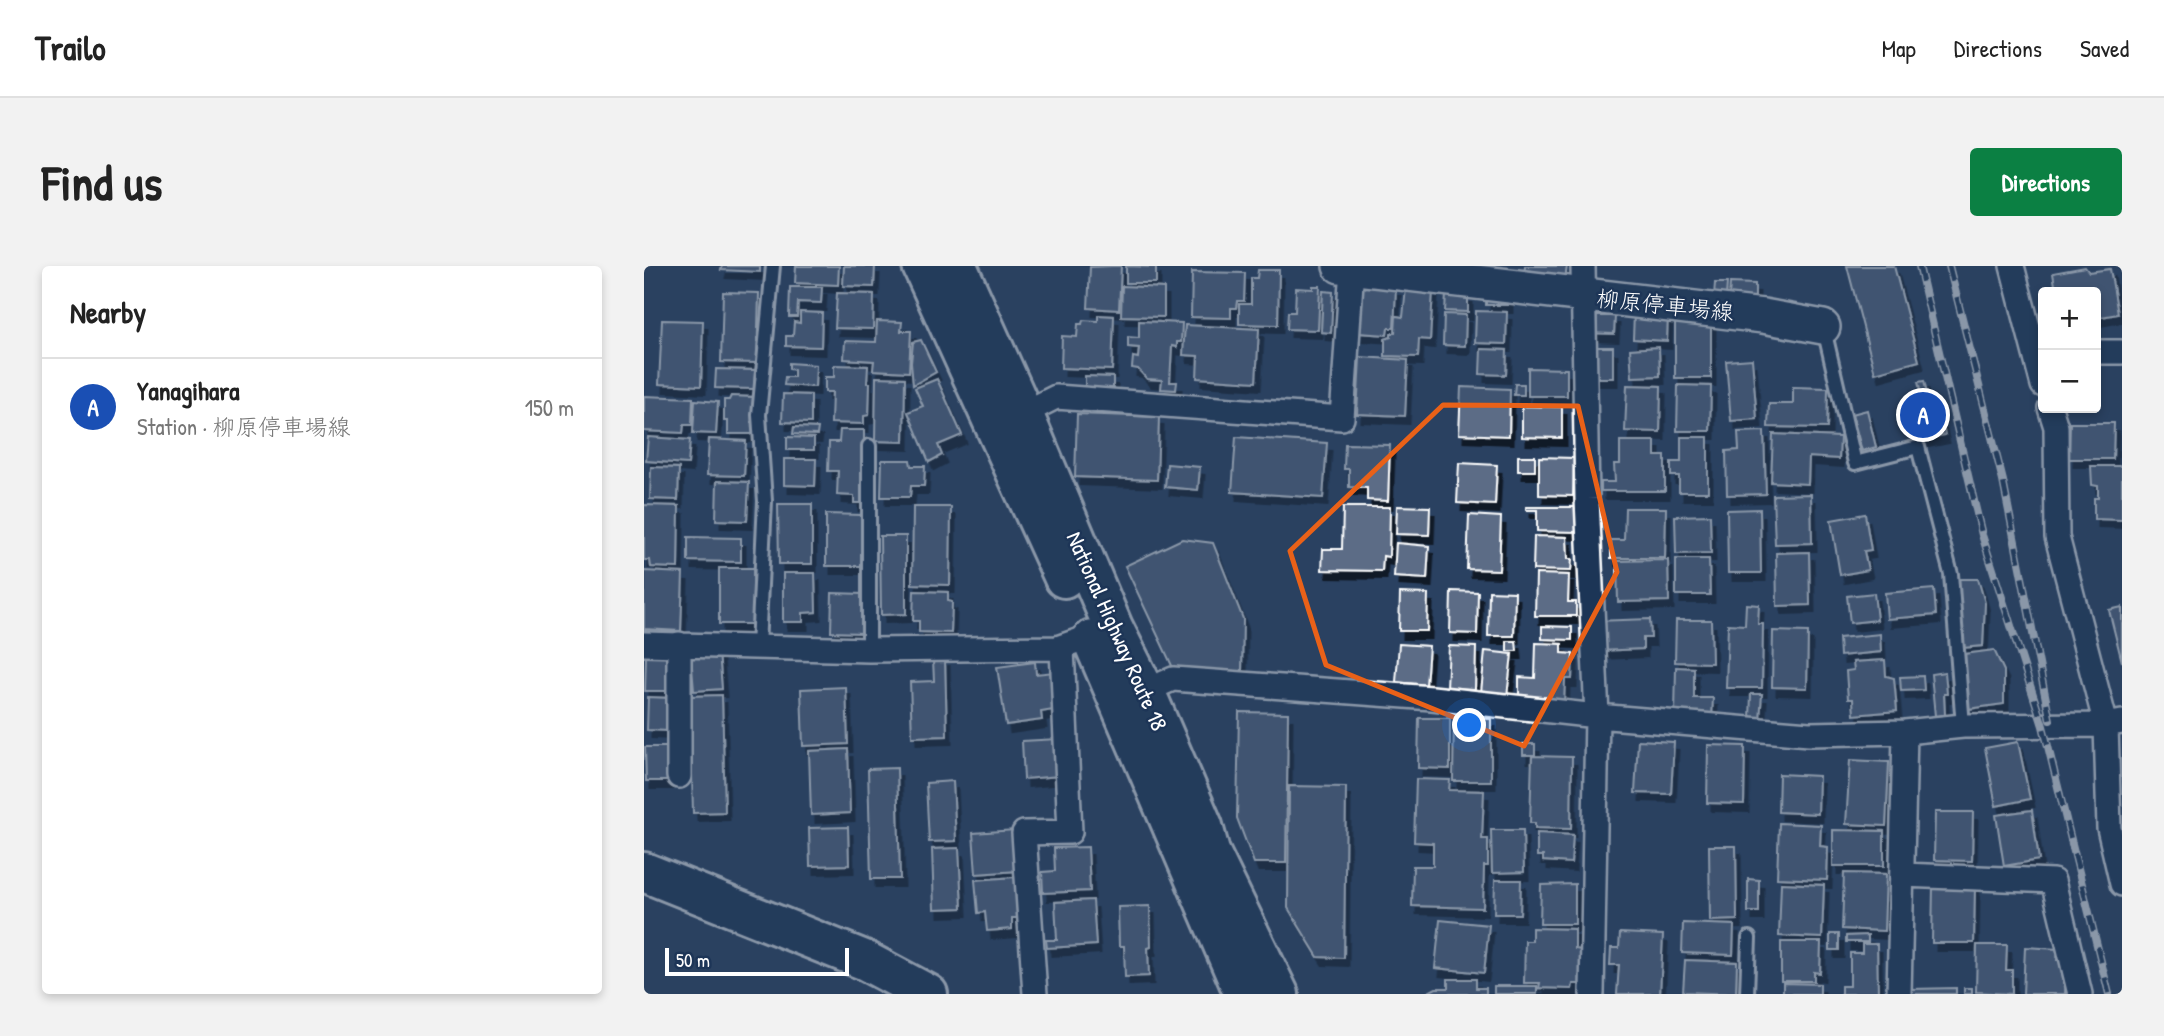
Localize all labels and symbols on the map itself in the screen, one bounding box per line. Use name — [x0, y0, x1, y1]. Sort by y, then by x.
street label: 柳原停車場線 — [1595, 282, 1735, 327]
pin: A — [1900, 389, 1946, 441]
street label: National Highway Route 18 — [1060, 527, 1175, 735]
your location — [1452, 708, 1486, 742]
scale bar — [665, 945, 849, 977]

